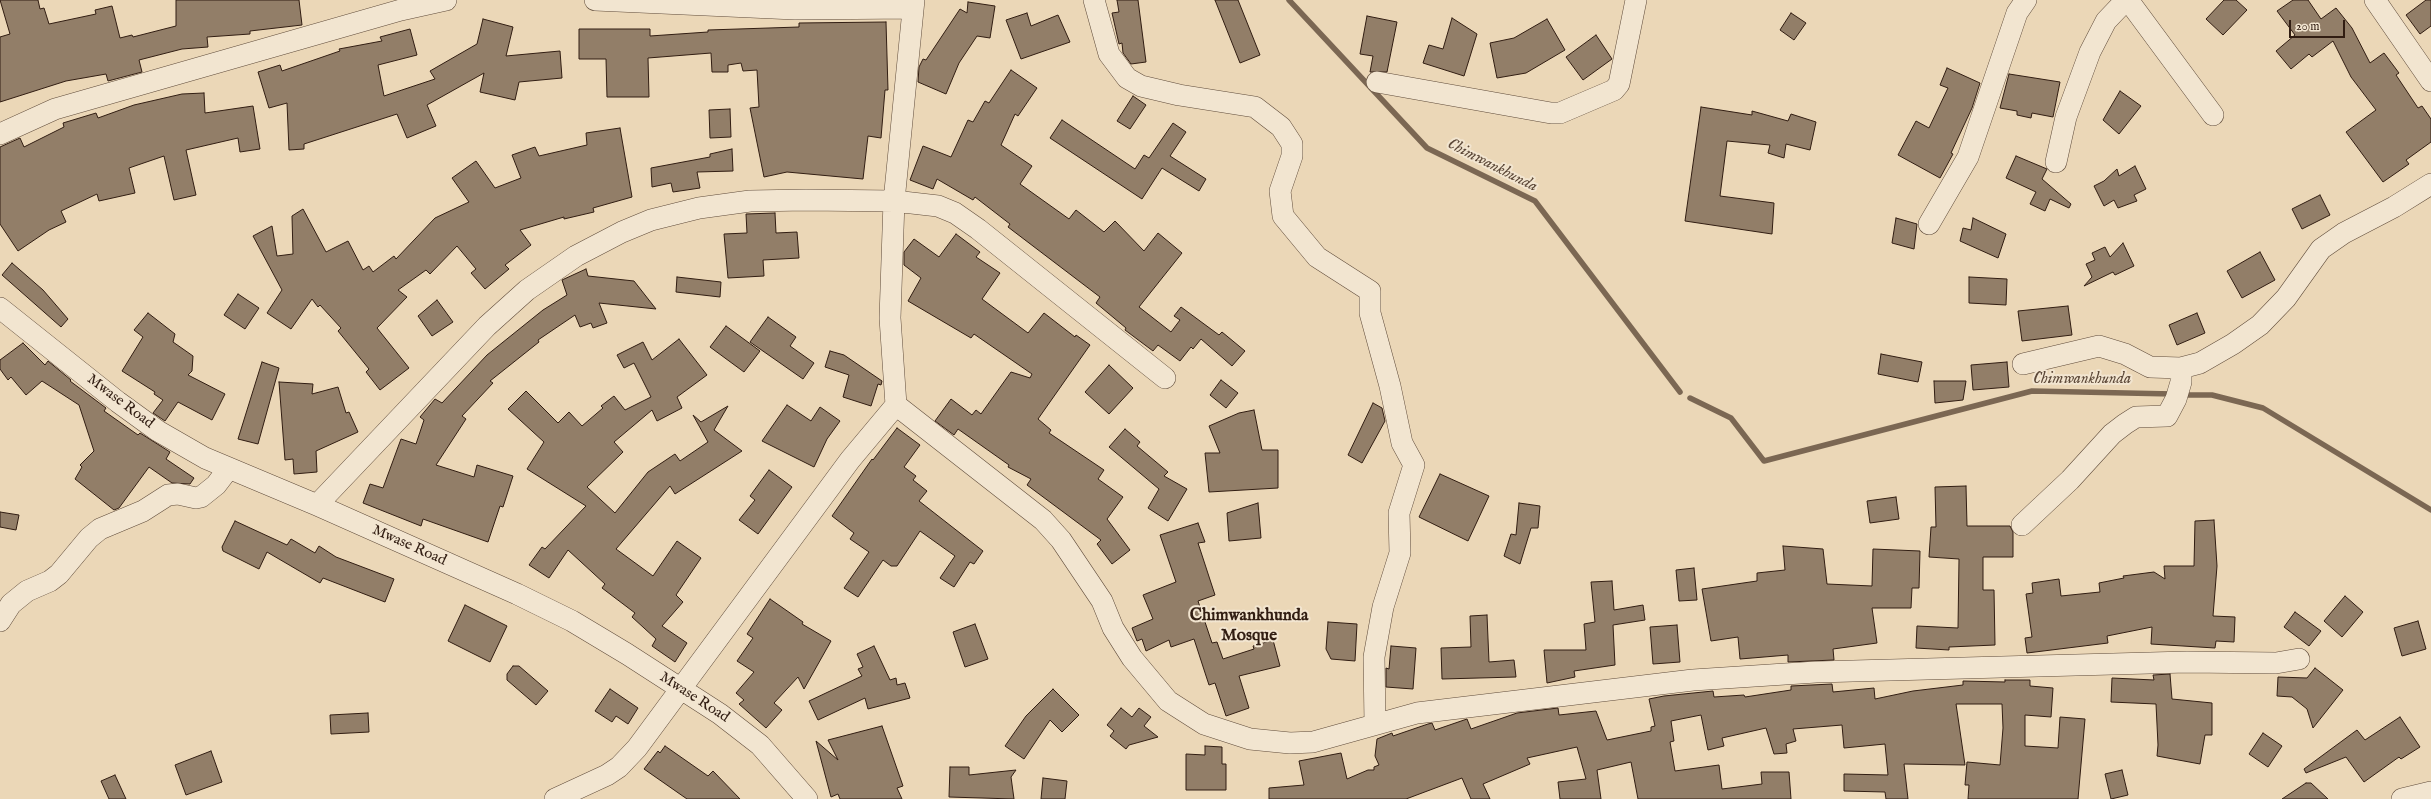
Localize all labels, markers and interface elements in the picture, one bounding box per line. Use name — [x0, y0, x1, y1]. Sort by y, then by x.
scale bar — [2291, 12, 2347, 38]
text: 20 m — [2296, 19, 2319, 34]
water label: Chimwankhunda — [1444, 135, 1540, 197]
water label: Chimwankhunda — [2033, 370, 2131, 390]
street label: Mwase Road — [83, 371, 157, 433]
street label: Mwase Road — [369, 522, 449, 570]
district label: Chimwankhunda Mosque — [1190, 607, 1308, 647]
street label: Mwase Road — [656, 669, 732, 727]

